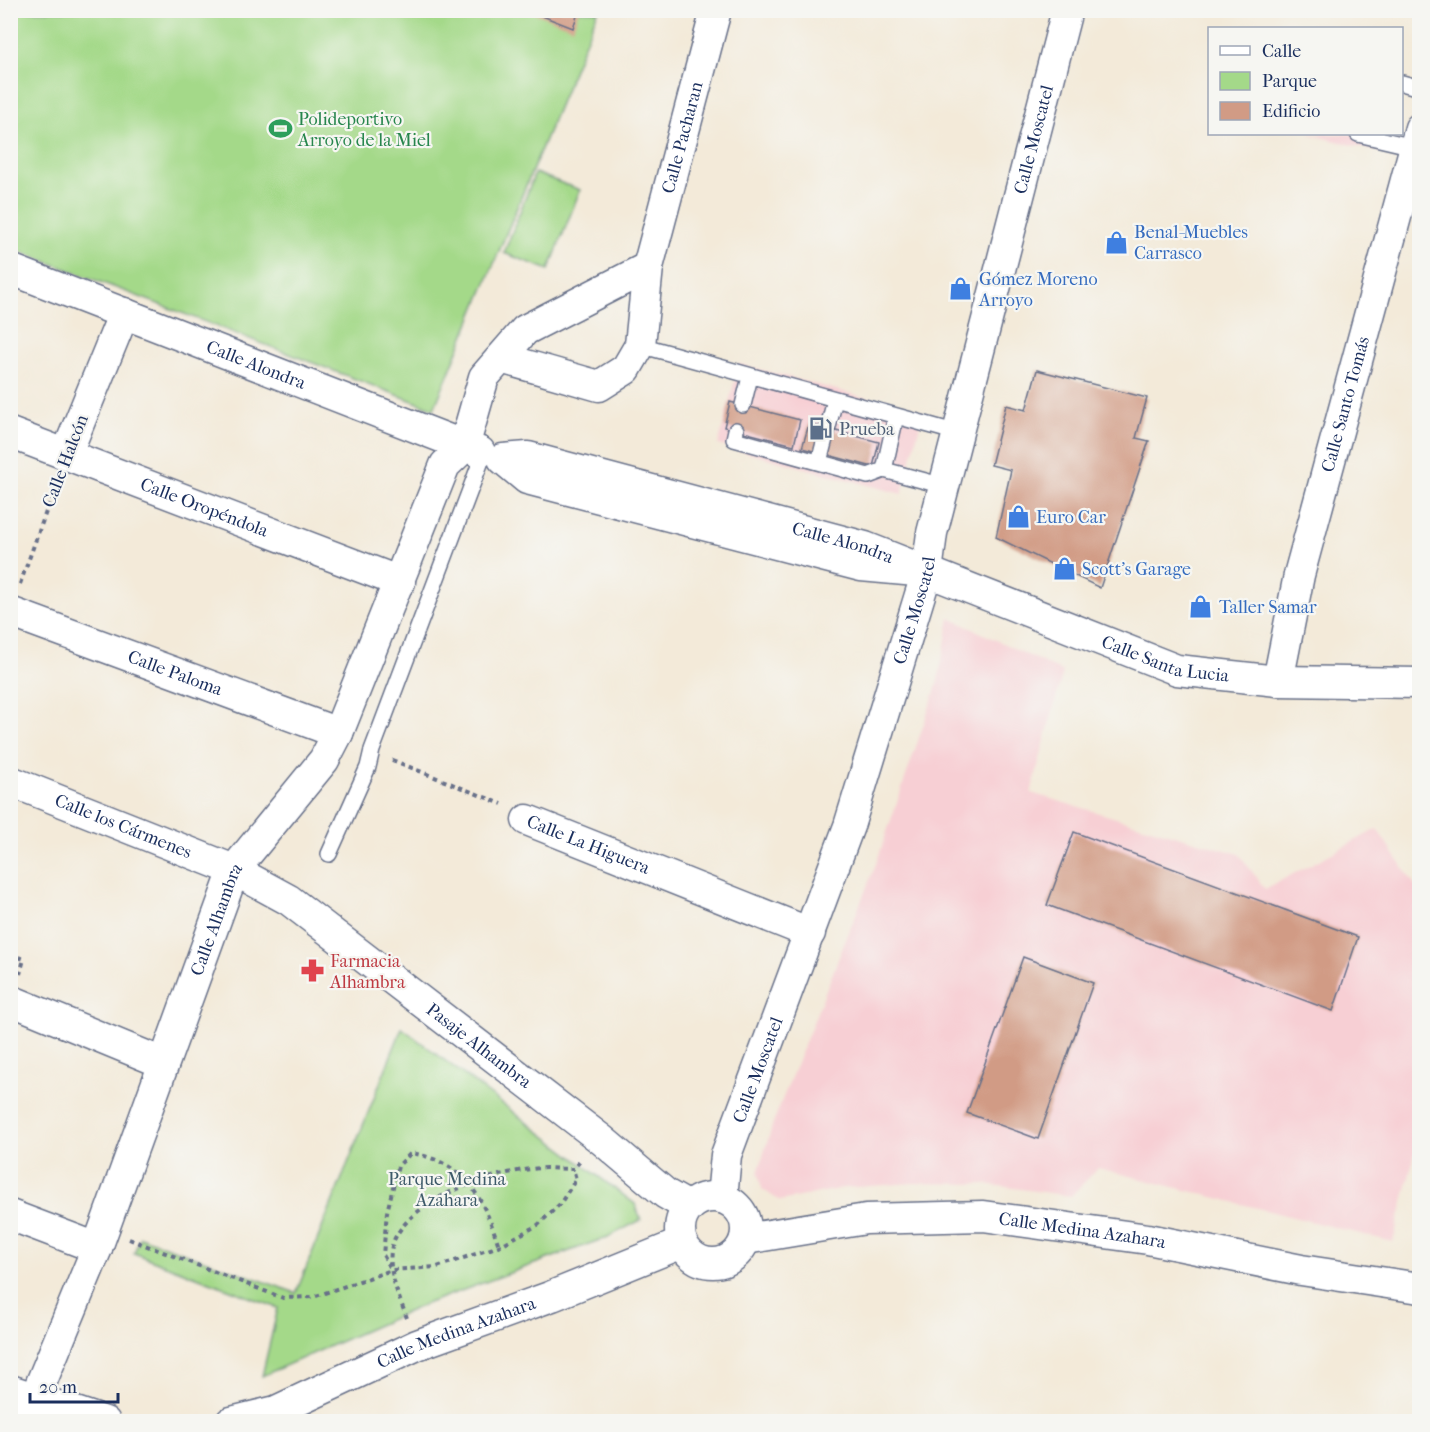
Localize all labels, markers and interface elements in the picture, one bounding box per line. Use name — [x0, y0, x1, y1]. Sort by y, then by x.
legend — [1208, 27, 1403, 135]
text: Calle — [1262, 41, 1301, 62]
text: Parque — [1262, 71, 1317, 92]
street label: Calle Pacharan — [658, 79, 708, 196]
street label: Calle Moscatel — [1010, 83, 1058, 196]
text: Edificio — [1262, 101, 1320, 122]
place label: Polideportivo Arroyo de la Miel — [297, 109, 431, 151]
sports icon: Polideportivo Arroyo de la Miel — [267, 116, 293, 142]
place label: Benal-Muebles Carrasco — [1134, 222, 1248, 264]
shop icon: Benal-Muebles Carrasco — [1103, 229, 1129, 255]
place label: Gómez Moreno Arroyo — [978, 269, 1098, 311]
shop icon: Gómez Moreno Arroyo — [948, 276, 974, 302]
street label: Calle Santo Tomás — [1317, 334, 1374, 475]
street label: Calle Alondra — [203, 336, 309, 394]
street label: Calle Halcón — [38, 411, 93, 511]
fuel station icon: Prueba — [808, 416, 834, 442]
place label: Prueba — [839, 419, 895, 440]
street label: Calle Oropéndola — [137, 474, 272, 542]
shop icon: Euro Car — [1005, 504, 1031, 530]
place label: Euro Car — [1036, 507, 1106, 528]
street label: Calle Alondra — [790, 518, 897, 568]
street label: Calle Moscatel — [889, 555, 940, 667]
shop icon: Scott's Garage — [1051, 556, 1077, 582]
place label: Scott's Garage — [1082, 559, 1191, 580]
shop icon: Taller Samar — [1188, 594, 1214, 620]
place label: Taller Samar — [1219, 597, 1317, 618]
street label: Calle Santa Lucia — [1099, 631, 1231, 687]
street label: Calle Paloma — [125, 646, 226, 701]
street label: Calle los Cármenes — [52, 790, 195, 863]
street label: Calle La Higuera — [524, 811, 653, 879]
street label: Calle Alhambra — [187, 858, 247, 979]
place label: Farmacia Alhambra — [329, 951, 406, 993]
pharmacy icon: Farmacia Alhambra — [299, 958, 325, 984]
street label: Pasaje Alhambra — [422, 999, 536, 1093]
street label: Calle Moscatel — [729, 1014, 788, 1126]
park label: Parque Medina Azahara — [388, 1169, 507, 1211]
street label: Calle Medina Azahara — [997, 1208, 1168, 1253]
street label: Calle Medina Azahara — [374, 1293, 539, 1373]
scale bar — [30, 1366, 118, 1404]
text: 20 m — [39, 1377, 77, 1398]

